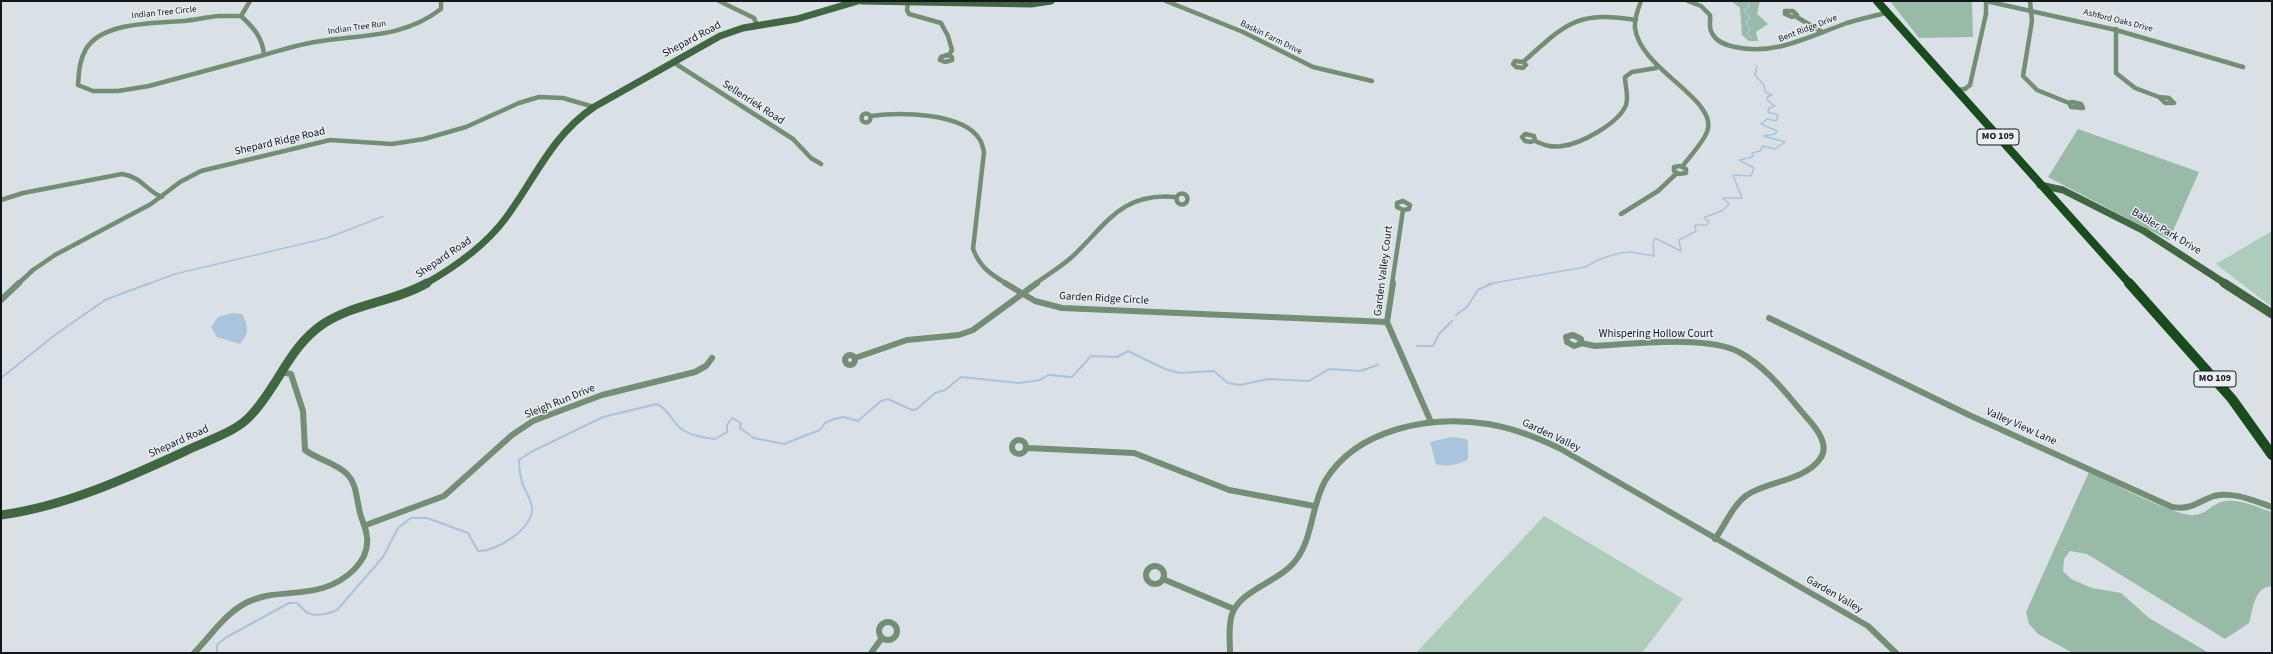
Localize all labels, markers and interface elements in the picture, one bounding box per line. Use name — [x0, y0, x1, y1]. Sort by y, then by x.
street label: Indian Tree Circle — [131, 4, 197, 22]
street label: Ashford Oaks Drive — [2082, 7, 2154, 35]
street label: Bent Ridge Drive — [1777, 13, 1839, 45]
street label: Baskin Farm Drive — [1238, 18, 1304, 58]
street label: Indian Tree Run — [327, 19, 387, 37]
street label: Shepard Road — [660, 19, 724, 61]
street label: Sellenriek Road — [719, 78, 787, 128]
street label: Shepard Ridge Road — [233, 125, 327, 159]
road number: MO 109 — [1977, 129, 2019, 145]
street label: Babler Park Drive — [2129, 206, 2203, 258]
street label: Garden Valley Court — [1372, 225, 1396, 317]
street label: Shepard Road — [414, 235, 474, 281]
street label: Garden Ridge Circle — [1059, 290, 1149, 308]
street label: Whispering Hollow Court — [1599, 328, 1713, 342]
road number: MO 109 — [2194, 371, 2236, 387]
street label: Sleigh Run Drive — [523, 382, 597, 422]
street label: Valley View Lane — [1984, 406, 2058, 448]
street label: Garden Valley — [1520, 417, 1582, 455]
street label: Shepard Road — [147, 423, 211, 461]
street label: Garden Valley — [1803, 574, 1865, 616]

